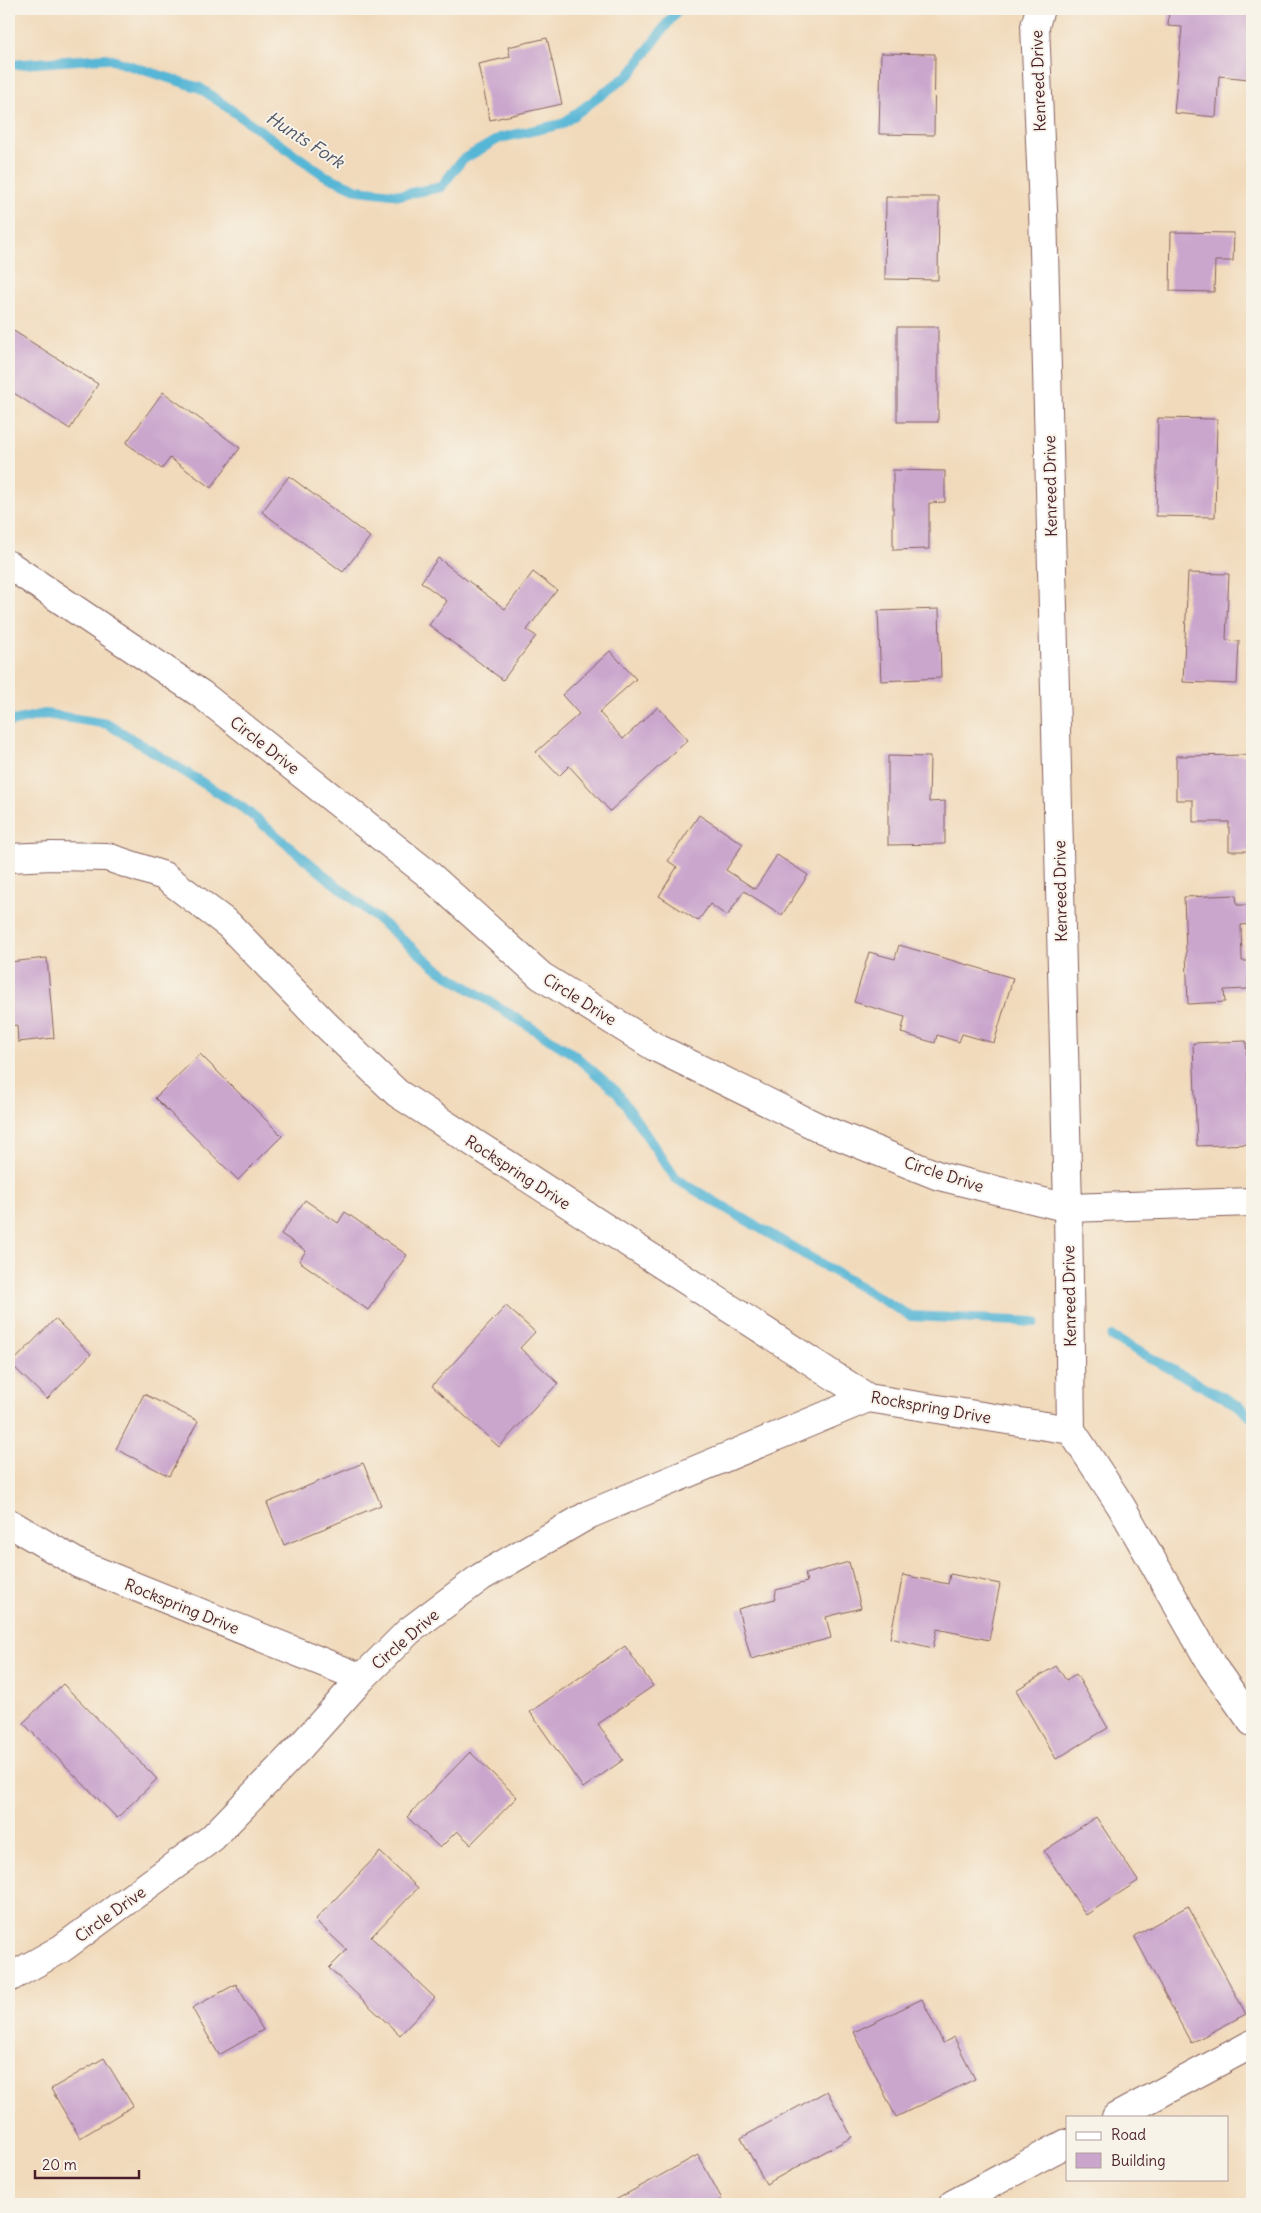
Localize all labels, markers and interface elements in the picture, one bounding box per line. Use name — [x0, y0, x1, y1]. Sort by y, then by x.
street label: Kenreed Drive — [1026, 30, 1050, 132]
water label: Hunts Fork — [262, 106, 350, 174]
street label: Kenreed Drive — [1039, 435, 1061, 537]
street label: Circle Drive — [226, 712, 304, 778]
street label: Kenreed Drive — [1049, 840, 1071, 942]
street label: Circle Drive — [540, 969, 620, 1029]
street label: Rockspring Drive — [462, 1130, 574, 1214]
street label: Circle Drive — [902, 1152, 986, 1196]
street label: Kenreed Drive — [1058, 1245, 1080, 1347]
street label: Rockspring Drive — [869, 1387, 993, 1427]
street label: Rockspring Drive — [122, 1574, 242, 1638]
street label: Circle Drive — [367, 1604, 443, 1674]
street label: Circle Drive — [71, 1882, 149, 1946]
legend — [1066, 2116, 1228, 2180]
text: Road — [1111, 2125, 1146, 2144]
scale bar — [35, 2148, 139, 2180]
text: Building — [1111, 2151, 1166, 2170]
text: 20 m — [42, 2155, 77, 2174]

